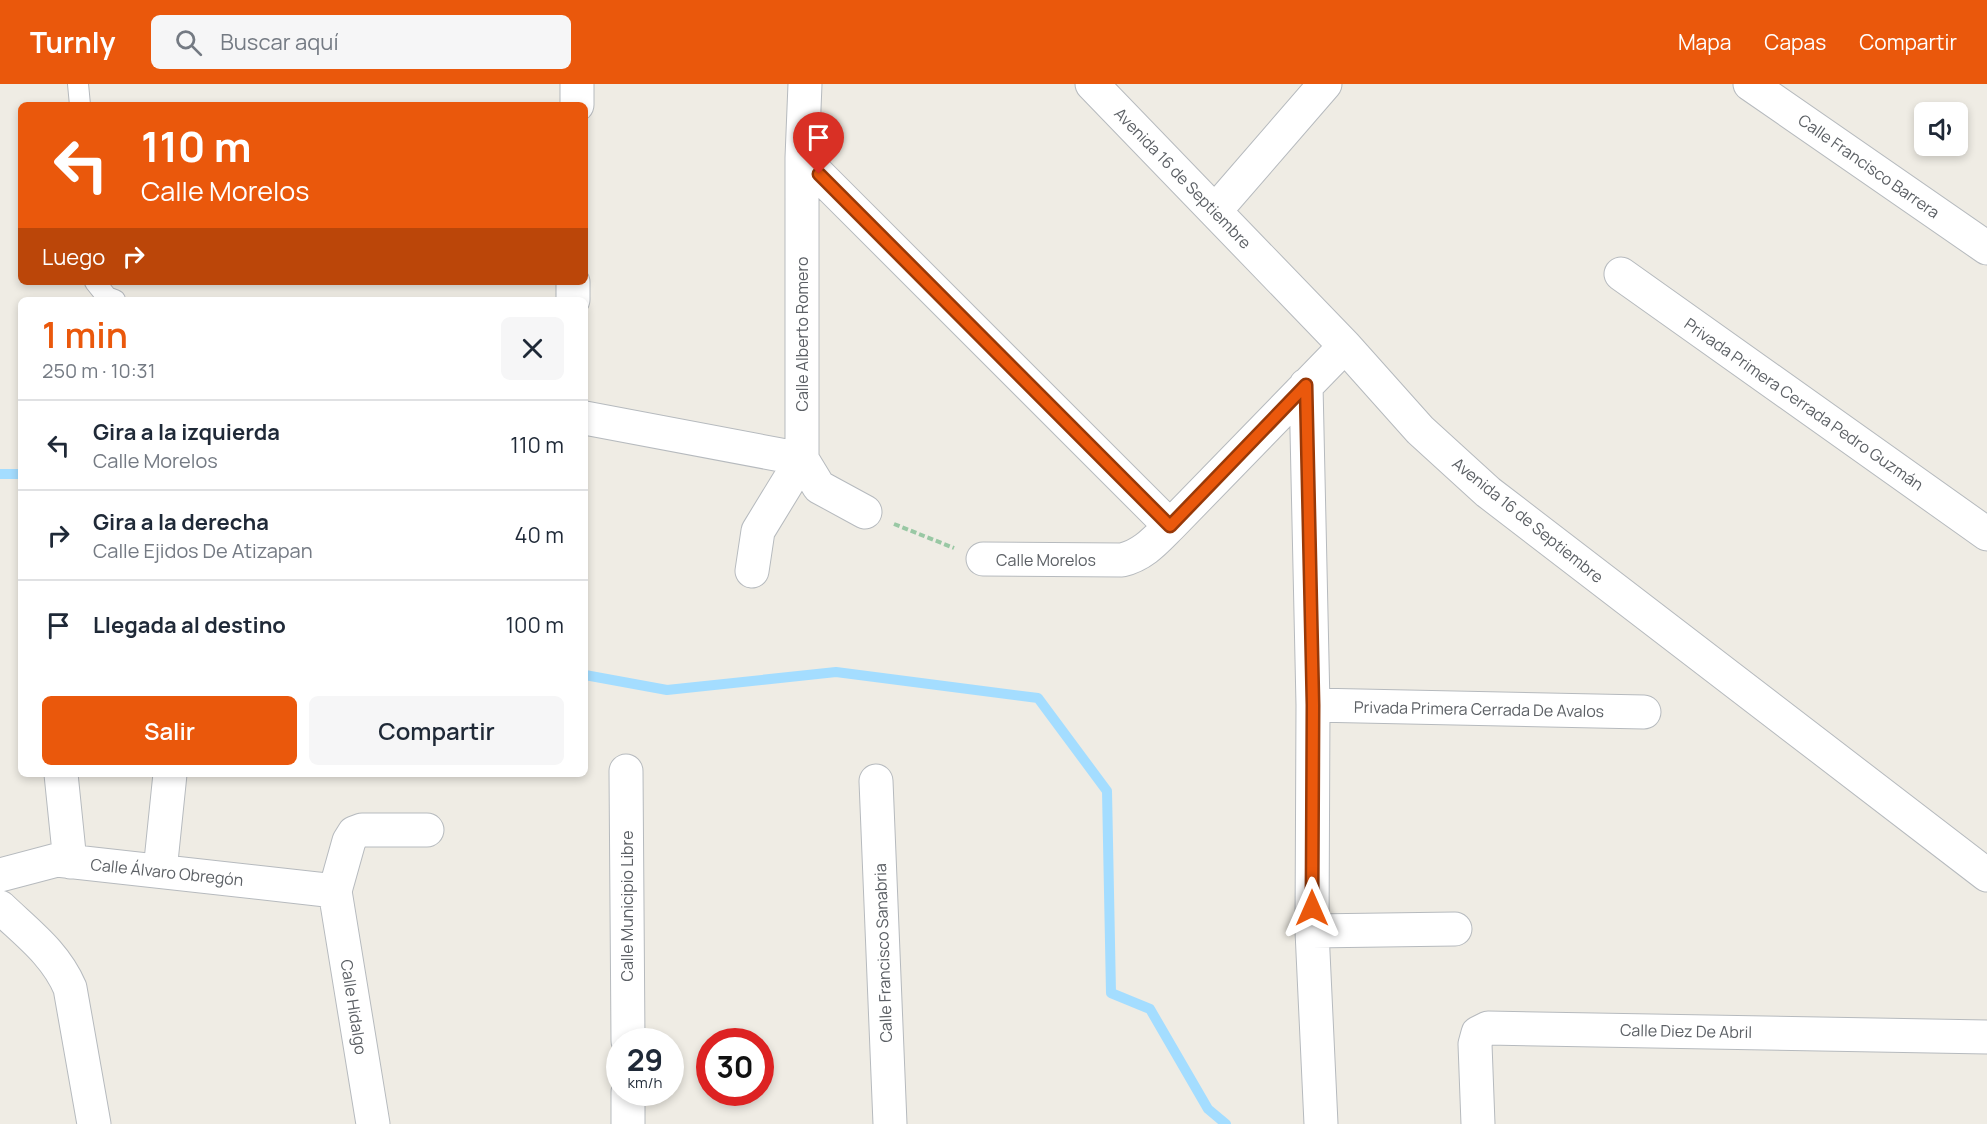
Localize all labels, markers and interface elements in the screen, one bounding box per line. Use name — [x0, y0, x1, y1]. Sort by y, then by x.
search box — [151, 15, 571, 69]
text: Turnly — [30, 23, 115, 61]
icon: search — [172, 26, 205, 59]
text: Buscar aquí — [220, 27, 339, 57]
text: Mapa — [1678, 28, 1731, 56]
text: Capas — [1764, 28, 1826, 56]
text: Compartir — [1859, 28, 1957, 56]
map controls — [1914, 102, 1968, 156]
button: sound — [1914, 102, 1968, 156]
street label: Avenida 16 de Septiembre — [1110, 103, 1256, 253]
street label: Calle Francisco Barrera — [1794, 109, 1944, 223]
pin — [793, 112, 844, 174]
text: 110 m — [141, 117, 252, 175]
icon: arrive — [802, 121, 835, 154]
icon: left — [42, 126, 120, 204]
text: Calle Morelos — [141, 172, 309, 209]
icon: right — [117, 240, 150, 273]
text: Luego — [42, 242, 105, 272]
street label: Calle Alberto Romero — [791, 256, 813, 412]
text: 1 min — [42, 310, 128, 359]
street label: Privada Primera Cerrada Pedro Guzmán — [1680, 313, 1928, 495]
button: close — [501, 317, 564, 380]
text: 250 m · 10:31 — [42, 357, 155, 384]
text: Gira a la izquierda — [93, 417, 280, 447]
icon: left — [42, 429, 75, 462]
text: 110 m — [510, 430, 564, 460]
text: Calle Morelos — [93, 447, 218, 474]
street label: Avenida 16 de Septiembre — [1448, 452, 1608, 588]
text: Gira a la derecha — [93, 507, 269, 537]
icon: right — [42, 519, 75, 552]
text: 40 m — [515, 520, 564, 550]
text: Calle Ejidos De Atizapan — [93, 537, 313, 564]
street label: Calle Morelos — [996, 549, 1096, 571]
icon: arrive — [42, 609, 75, 642]
text: Llegada al destino — [93, 610, 286, 640]
text: 100 m — [506, 610, 564, 640]
button: Salir — [42, 696, 297, 765]
button: Compartir — [309, 696, 564, 765]
street label: Privada Primera Cerrada De Avalos — [1354, 696, 1604, 722]
street label: Calle Municipio Libre — [616, 830, 638, 982]
street label: Calle Álvaro Obregón — [90, 853, 244, 891]
street label: Calle Francisco Sanabria — [869, 863, 897, 1043]
position arrow — [1280, 876, 1344, 940]
street label: Calle Hidalgo — [336, 958, 372, 1056]
street label: Calle Diez De Abril — [1620, 1019, 1752, 1043]
speed limit sign: 30 — [696, 1028, 774, 1106]
text: 29 — [627, 1039, 663, 1080]
text: km/h — [628, 1072, 662, 1093]

